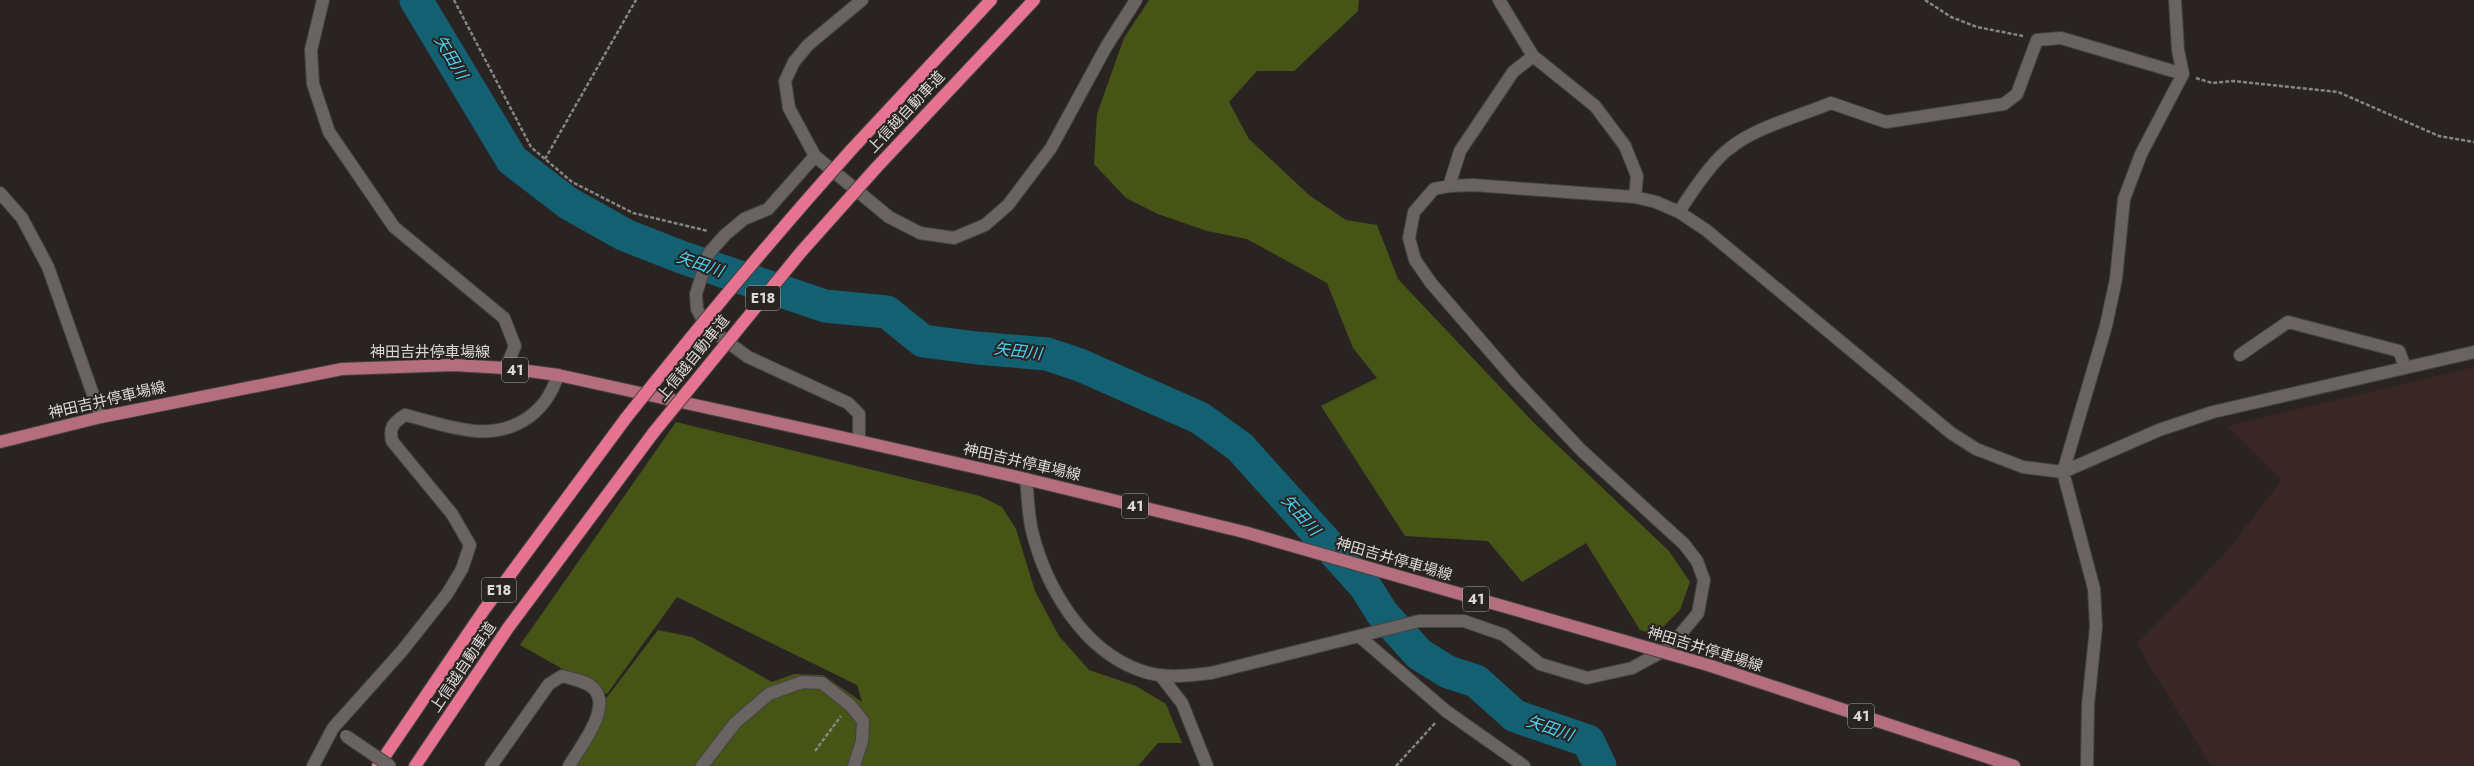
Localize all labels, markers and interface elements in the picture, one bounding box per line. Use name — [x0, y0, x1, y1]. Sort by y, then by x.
water label: 矢田川 — [429, 30, 474, 85]
street label: 上信越自動車道 — [862, 66, 950, 158]
water label: 矢田川 — [674, 245, 728, 283]
road number: E18 — [746, 286, 780, 310]
street label: 上信越自動車道 — [651, 310, 735, 406]
water label: 矢田川 — [993, 337, 1045, 366]
street label: 神田吉井停車場線 — [370, 341, 490, 363]
road number: 41 — [502, 358, 528, 382]
street label: 神田吉井停車場線 — [46, 376, 168, 424]
street label: 神田吉井停車場線 — [961, 438, 1083, 486]
water label: 矢田川 — [1276, 489, 1327, 542]
road number: 41 — [1122, 494, 1148, 518]
street label: 神田吉井停車場線 — [1333, 532, 1455, 586]
road number: E18 — [482, 578, 516, 602]
road number: 41 — [1463, 587, 1489, 611]
street label: 上信越自動車道 — [425, 617, 501, 717]
street label: 神田吉井停車場線 — [1644, 621, 1766, 677]
road number: 41 — [1848, 704, 1874, 728]
water label: 矢田川 — [1524, 709, 1578, 747]

